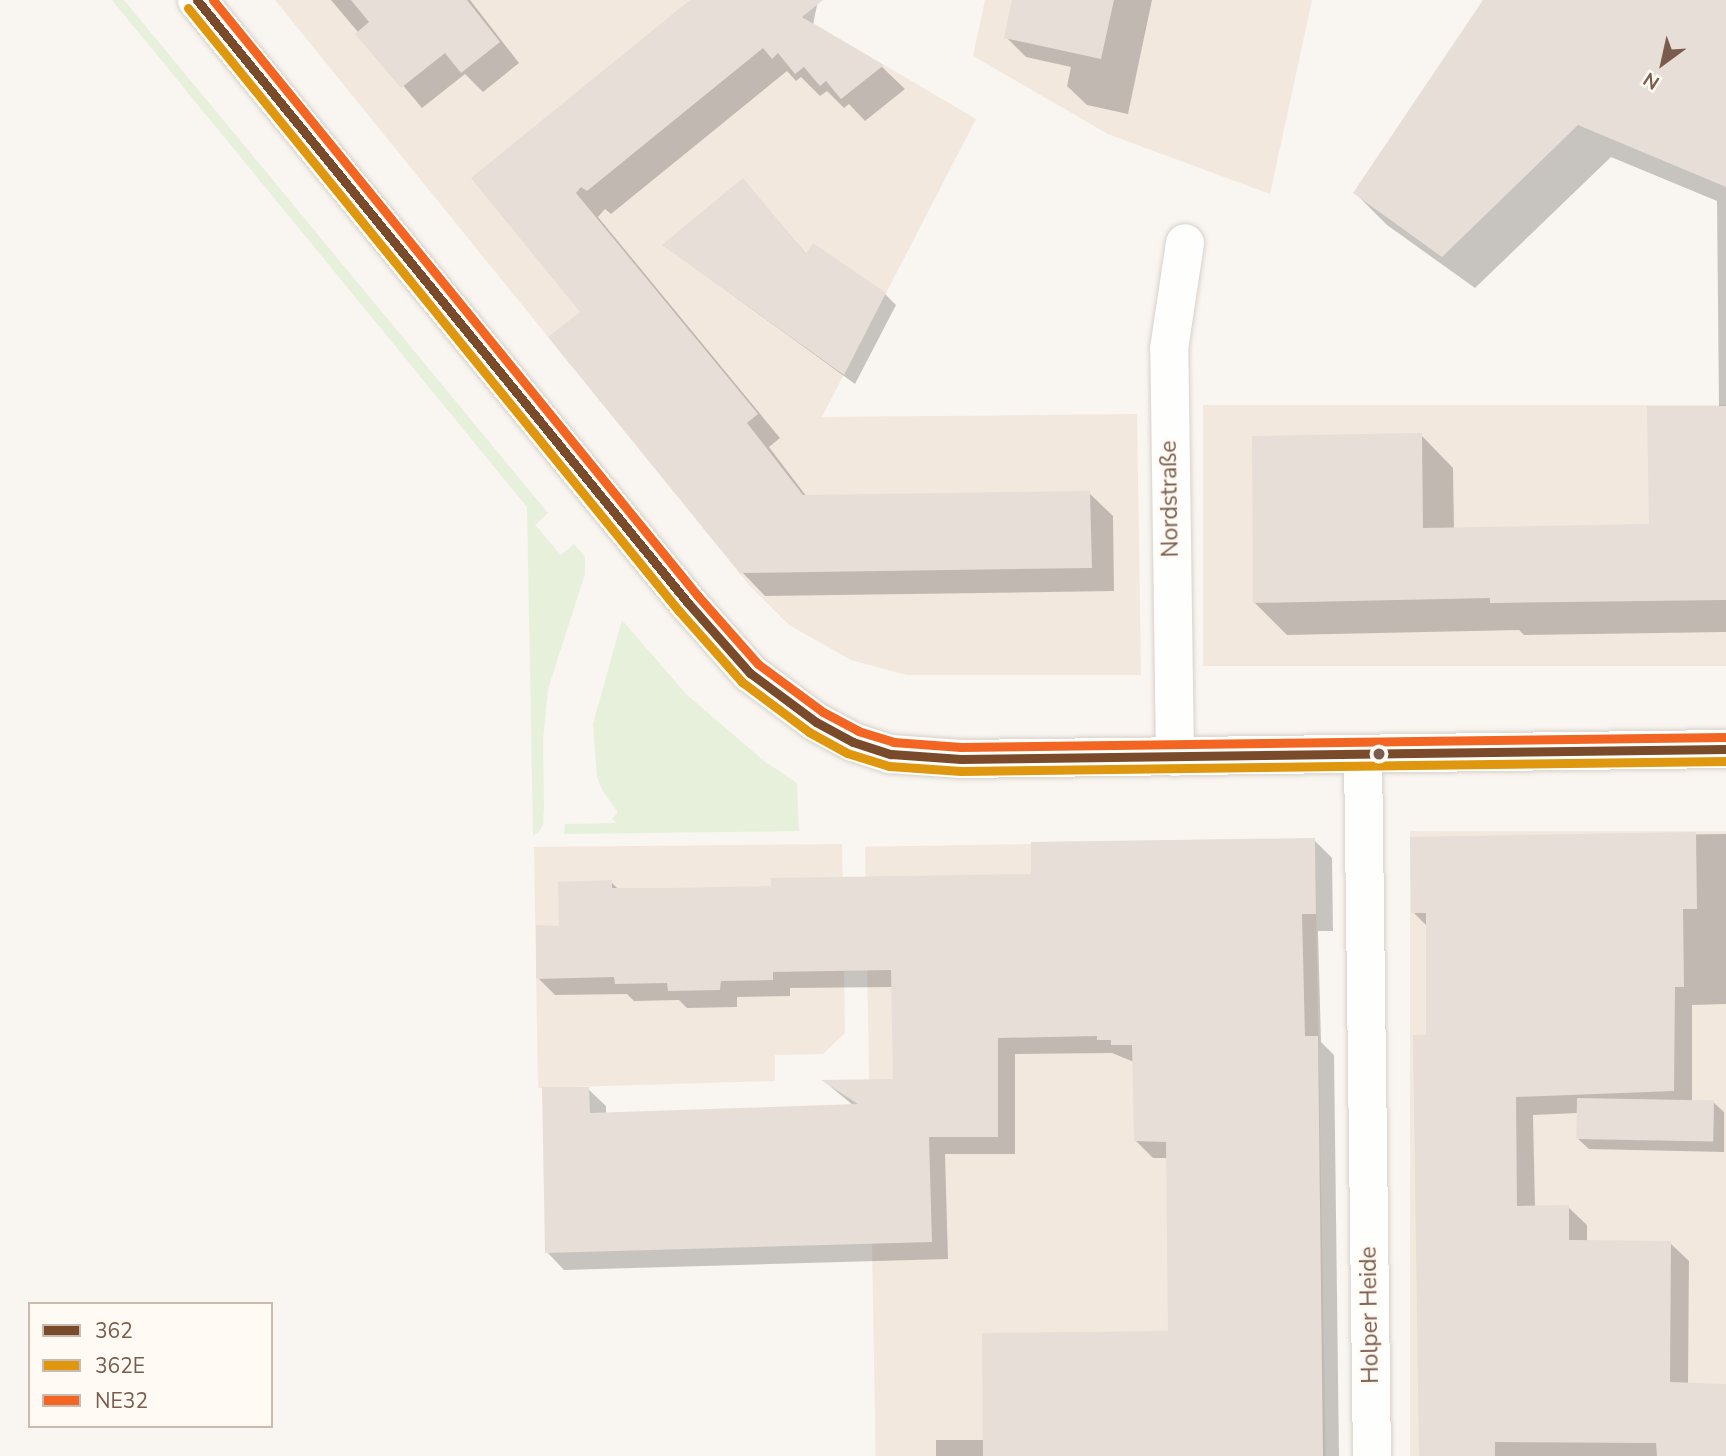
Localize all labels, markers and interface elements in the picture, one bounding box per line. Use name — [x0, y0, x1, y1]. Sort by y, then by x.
north arrow — [1628, 28, 1698, 98]
text: N — [1639, 66, 1665, 95]
street label: Nordstraße — [1155, 440, 1185, 558]
unlabelled marker — [1372, 747, 1386, 761]
street label: Holper Heide — [1355, 1246, 1385, 1384]
legend — [28, 1302, 273, 1428]
text: 362 — [95, 1317, 133, 1345]
text: 362E — [95, 1352, 145, 1380]
text: NE32 — [95, 1387, 148, 1415]

